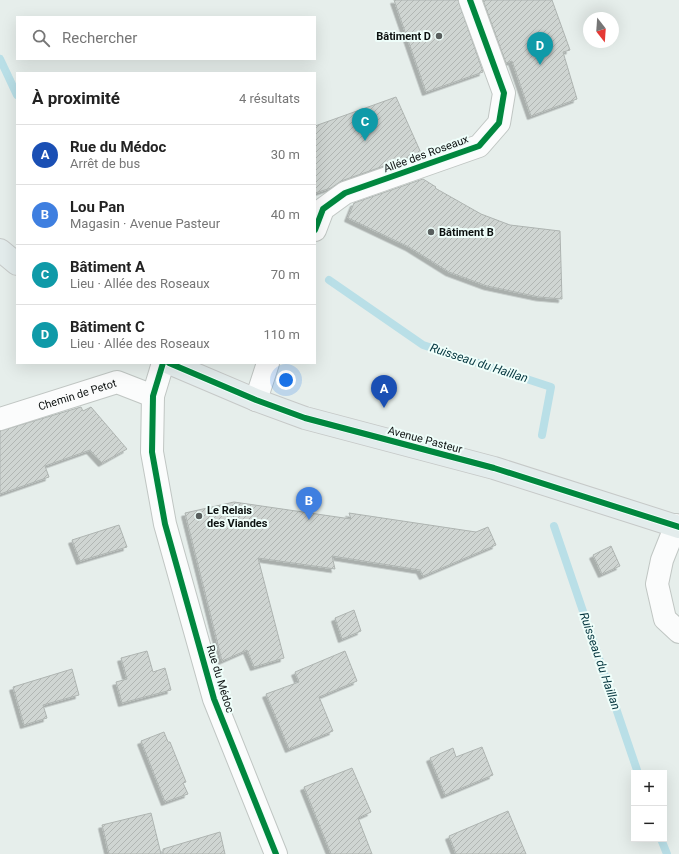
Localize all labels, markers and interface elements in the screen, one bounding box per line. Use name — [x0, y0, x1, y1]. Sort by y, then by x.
north arrow — [583, 12, 619, 48]
search box — [16, 16, 316, 60]
icon: search — [30, 27, 52, 49]
text: Rechercher — [62, 29, 137, 47]
place label: Bâtiment D — [376, 30, 431, 43]
marker: Bâtiment D — [434, 31, 444, 41]
pin: D — [527, 32, 553, 65]
text: À proximité — [32, 88, 120, 108]
text: 4 résultats — [239, 91, 300, 106]
pin: C — [352, 108, 378, 141]
street label: Allée des Roseaux — [382, 132, 471, 175]
text: Rue du Médoc — [70, 138, 166, 156]
text: A — [41, 147, 49, 162]
text: 30 m — [271, 147, 300, 162]
text: Arrêt de bus — [70, 156, 140, 171]
text: Lou Pan — [70, 198, 125, 216]
text: B — [41, 207, 49, 222]
text: 40 m — [271, 207, 300, 222]
text: Magasin · Avenue Pasteur — [70, 216, 220, 231]
place label: Bâtiment B — [439, 226, 494, 239]
marker: Bâtiment B — [426, 227, 436, 237]
text: Bâtiment A — [70, 258, 145, 276]
text: C — [41, 267, 49, 282]
text: 70 m — [271, 267, 300, 282]
text: Lieu · Allée des Roseaux — [70, 276, 210, 291]
text: Bâtiment C — [70, 318, 145, 336]
text: D — [41, 327, 49, 342]
text: 110 m — [263, 327, 300, 342]
text: Lieu · Allée des Roseaux — [70, 336, 210, 351]
water label: Ruisseau du Haillan — [428, 341, 530, 385]
your location — [276, 370, 296, 390]
pin: A — [371, 375, 397, 408]
street label: Chemin de Petot — [37, 376, 118, 413]
street label: Avenue Pasteur — [386, 424, 464, 456]
pin: B — [296, 487, 322, 520]
place label: Le Relais des Viandes — [207, 504, 268, 530]
marker: Le Relais des Viandes — [194, 511, 204, 521]
water label: Ruisseau du Haillan — [577, 610, 623, 712]
street label: Rue du Médoc — [204, 644, 237, 715]
map controls — [631, 770, 667, 842]
button: + — [631, 770, 667, 806]
button: − — [631, 806, 667, 842]

